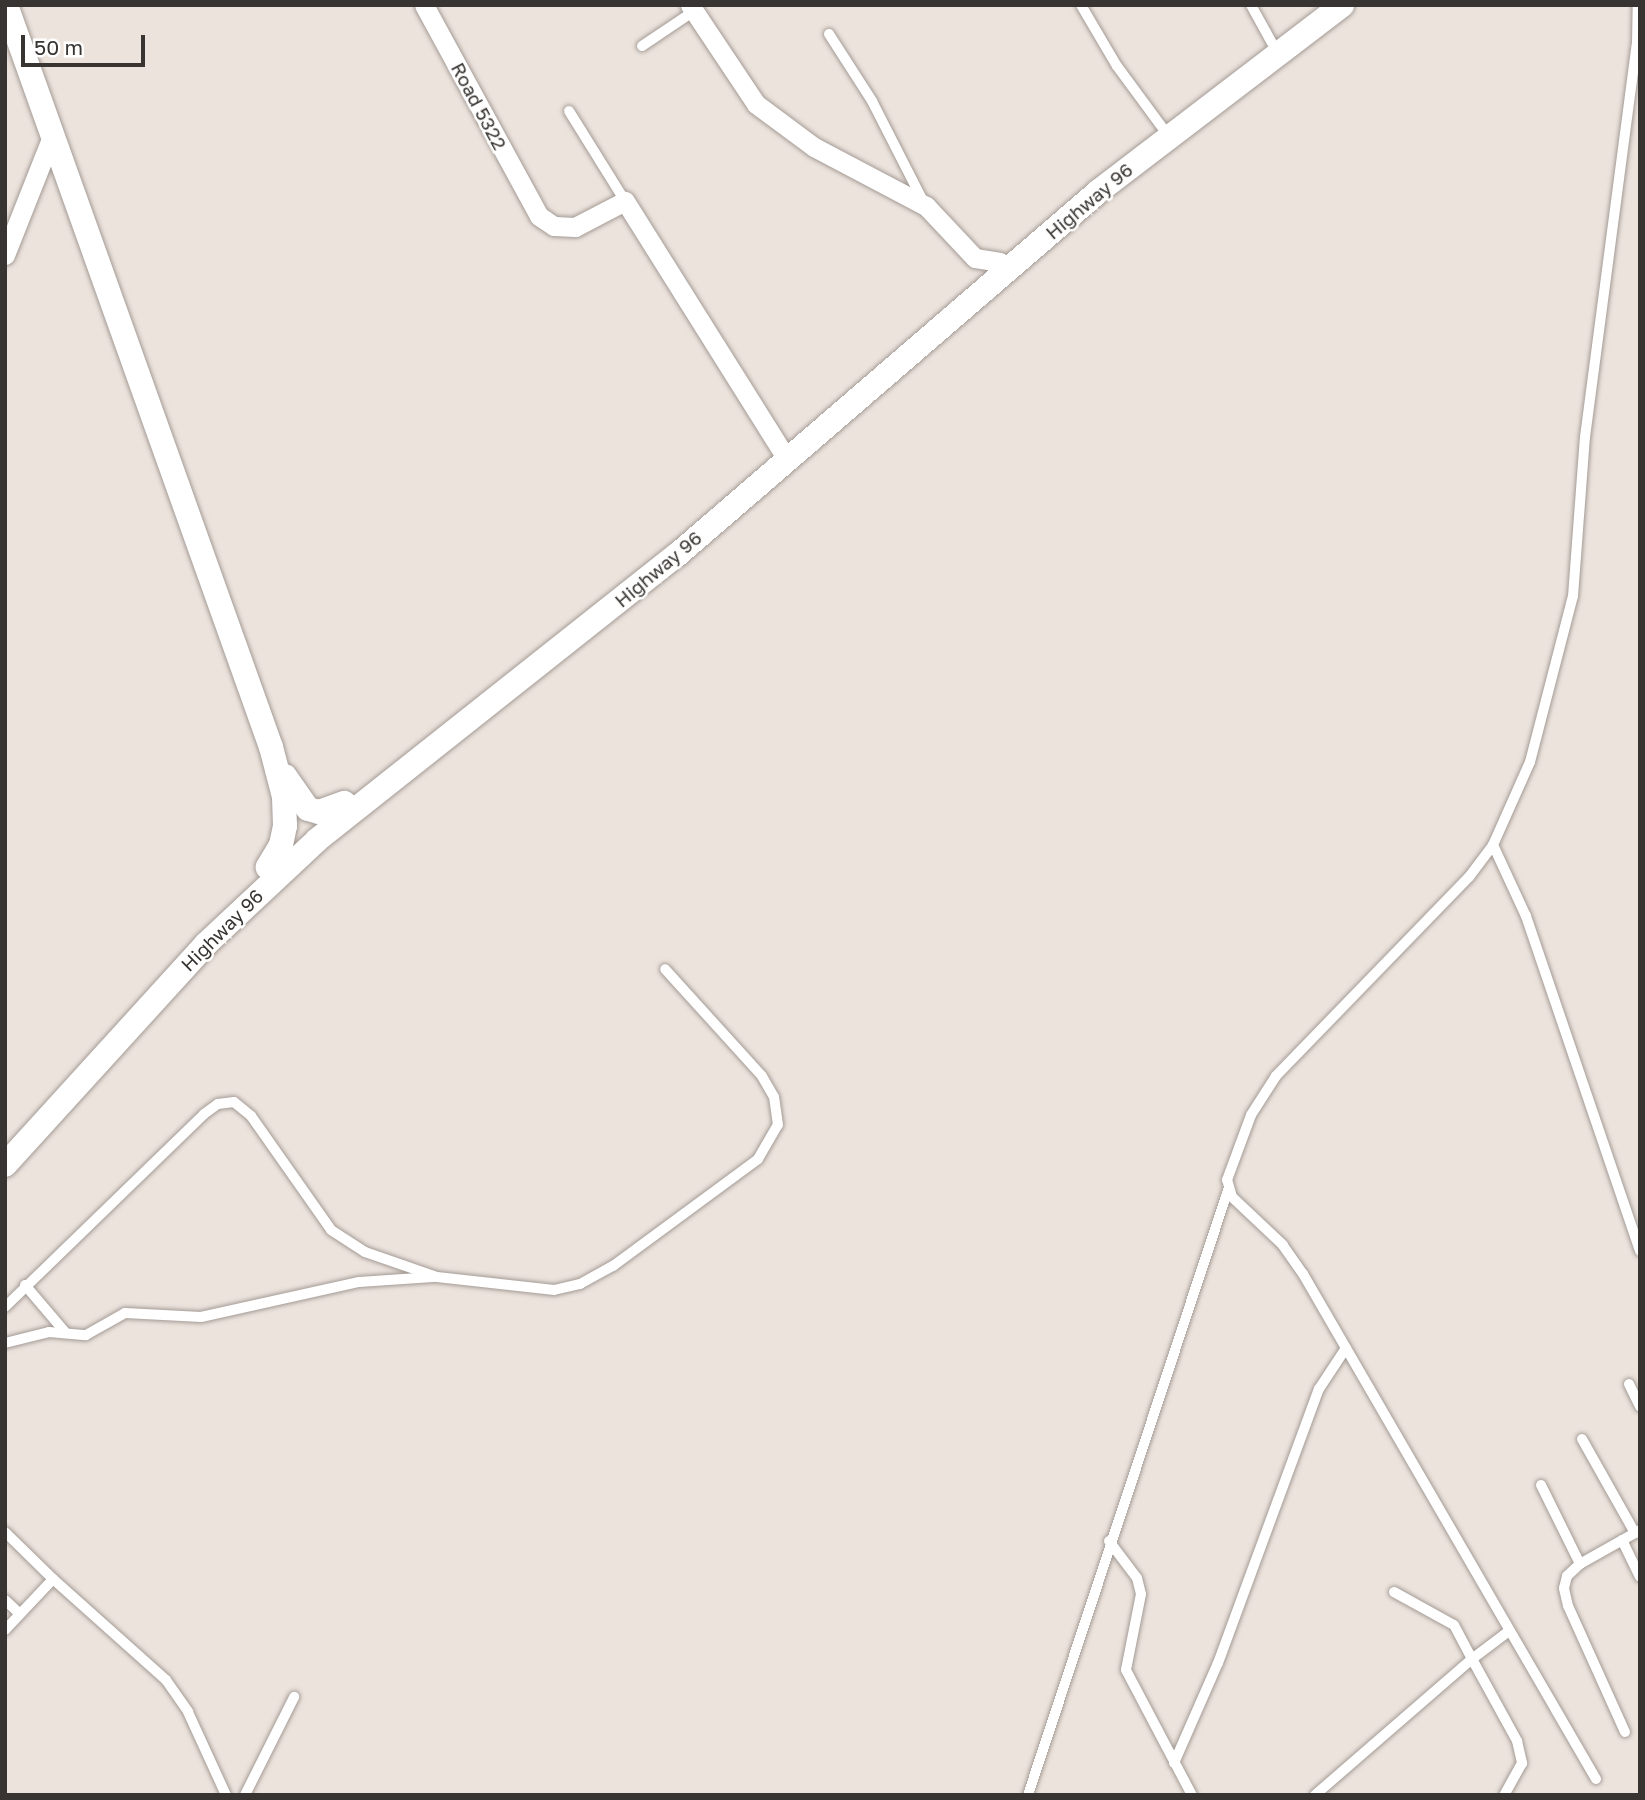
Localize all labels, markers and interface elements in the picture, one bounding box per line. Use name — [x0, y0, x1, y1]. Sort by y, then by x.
scale bar — [24, 21, 149, 65]
text: 50 m — [34, 34, 83, 60]
street label: Road 5322 — [447, 58, 511, 154]
street label: Highway 96 — [1041, 158, 1137, 244]
street label: Highway 96 — [610, 526, 706, 612]
street label: Highway 96 — [176, 884, 268, 976]

